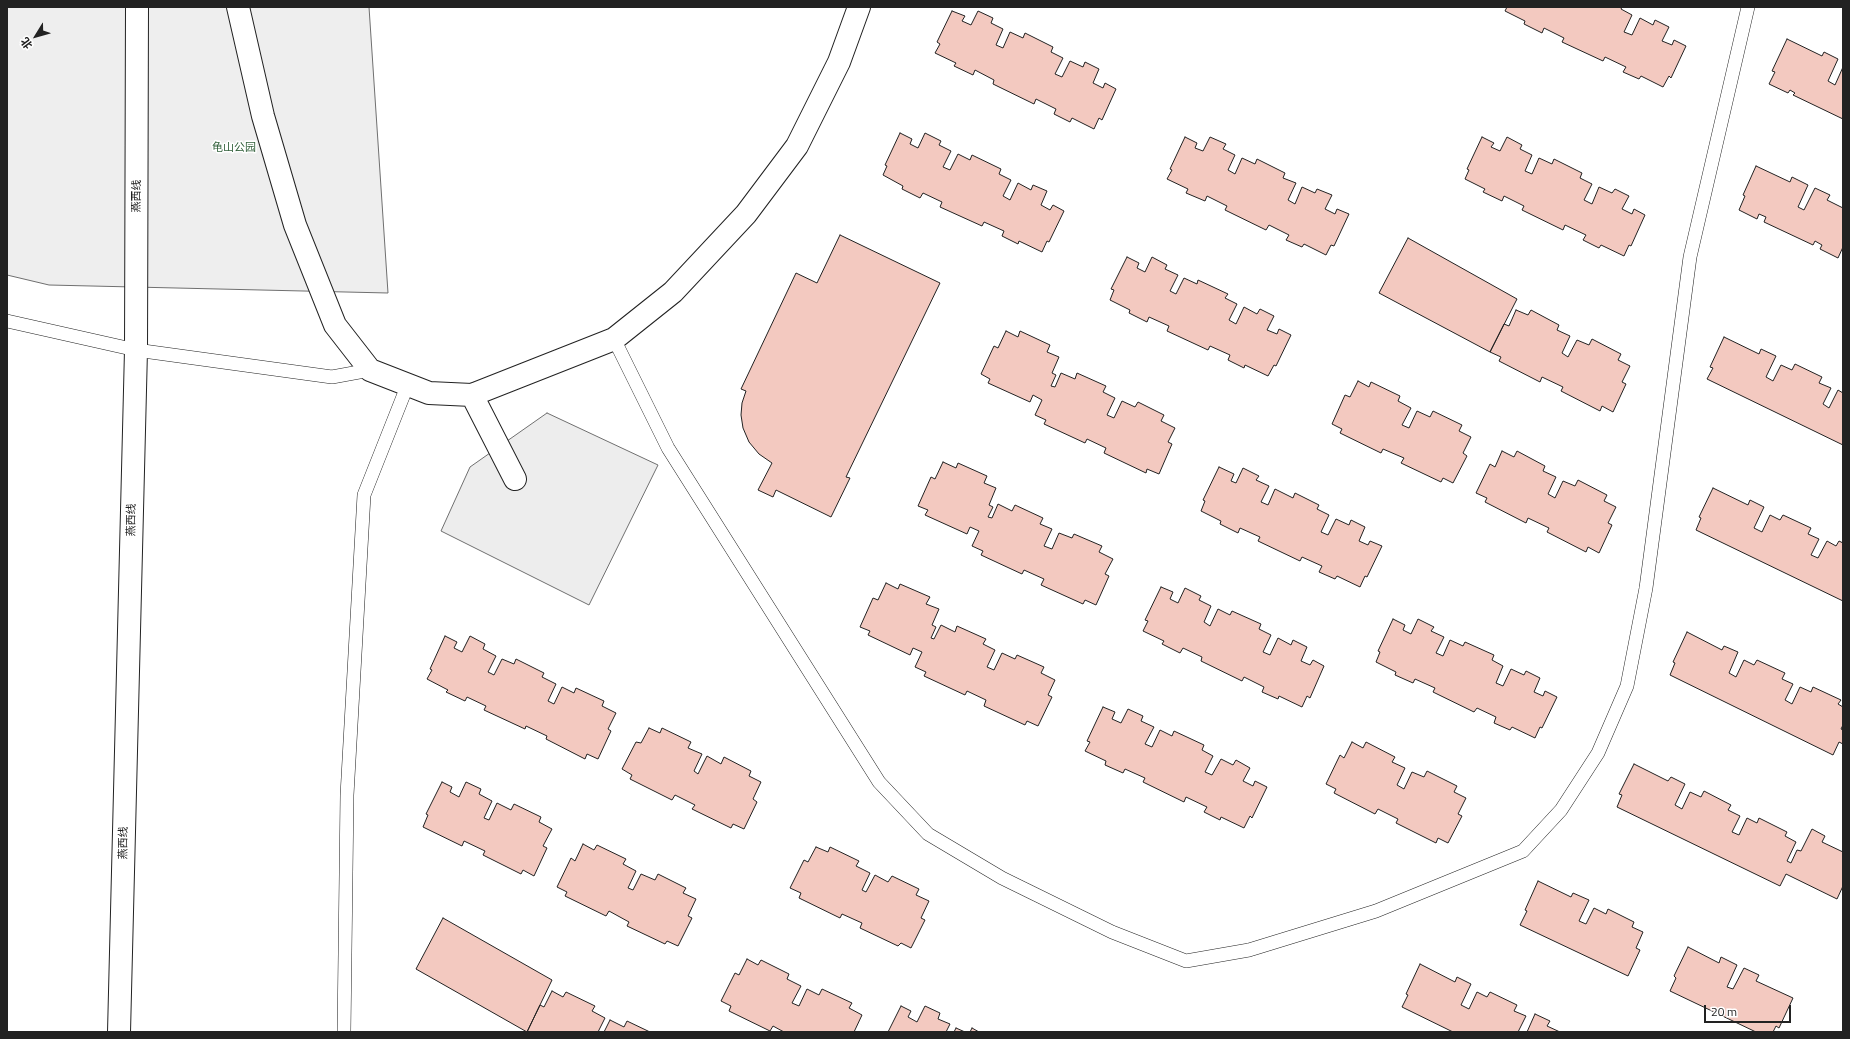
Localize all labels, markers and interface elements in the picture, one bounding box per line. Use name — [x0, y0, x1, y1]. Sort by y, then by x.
north arrow — [16, 16, 56, 56]
text: 北 — [17, 34, 36, 52]
park label: 龟山公园 — [212, 141, 256, 155]
street label: 燕西线 — [130, 180, 144, 212]
street label: 燕西线 — [125, 503, 139, 537]
street label: 燕西线 — [117, 826, 131, 860]
scale bar — [1706, 997, 1793, 1023]
text: 20 m — [1711, 1002, 1737, 1021]

